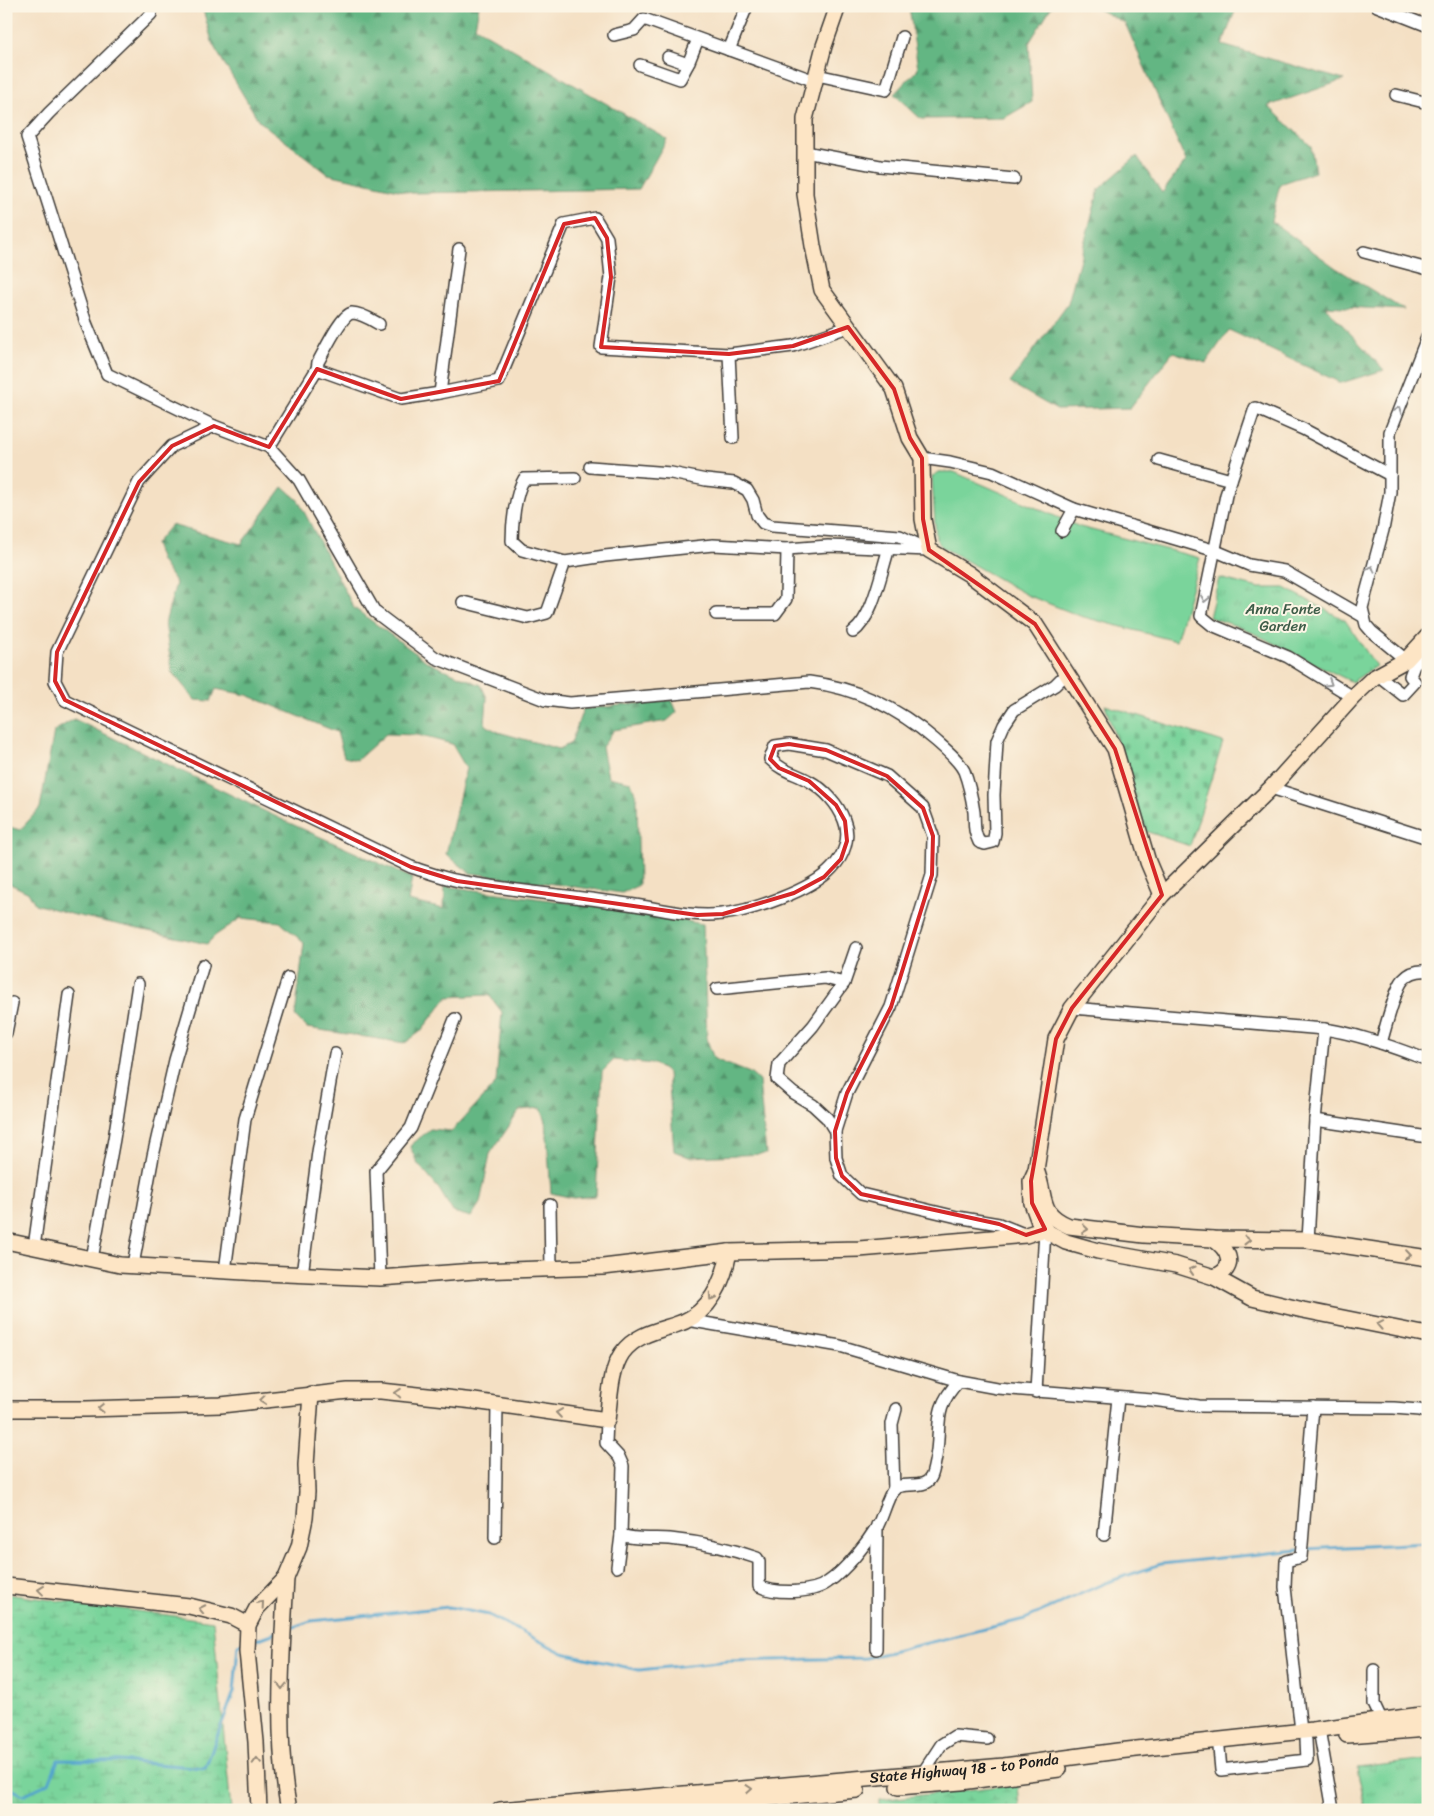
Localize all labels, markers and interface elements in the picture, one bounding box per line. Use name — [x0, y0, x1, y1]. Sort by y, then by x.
one-way arrow — [1392, 407, 1402, 415]
one-way arrow — [1366, 566, 1376, 574]
one-way arrow — [1200, 594, 1210, 603]
park label: Anna Fonte Garden — [1244, 596, 1321, 639]
one-way arrow — [1324, 676, 1333, 686]
one-way arrow — [1081, 1223, 1089, 1234]
one-way arrow — [1243, 1234, 1251, 1245]
one-way arrow — [1404, 1249, 1412, 1259]
one-way arrow — [1188, 1266, 1197, 1276]
one-way arrow — [709, 1292, 718, 1301]
one-way arrow — [1376, 1321, 1384, 1331]
one-way arrow — [394, 1387, 402, 1398]
one-way arrow — [259, 1394, 267, 1405]
one-way arrow — [96, 1403, 104, 1414]
one-way arrow — [555, 1408, 563, 1419]
one-way arrow — [36, 1585, 44, 1596]
one-way arrow — [256, 1601, 265, 1610]
one-way arrow — [197, 1604, 206, 1615]
one-way arrow — [277, 1683, 287, 1691]
street label: State Highway 18 - to Ponda — [868, 1746, 1061, 1791]
one-way arrow — [252, 1757, 262, 1764]
one-way arrow — [745, 1783, 753, 1794]

